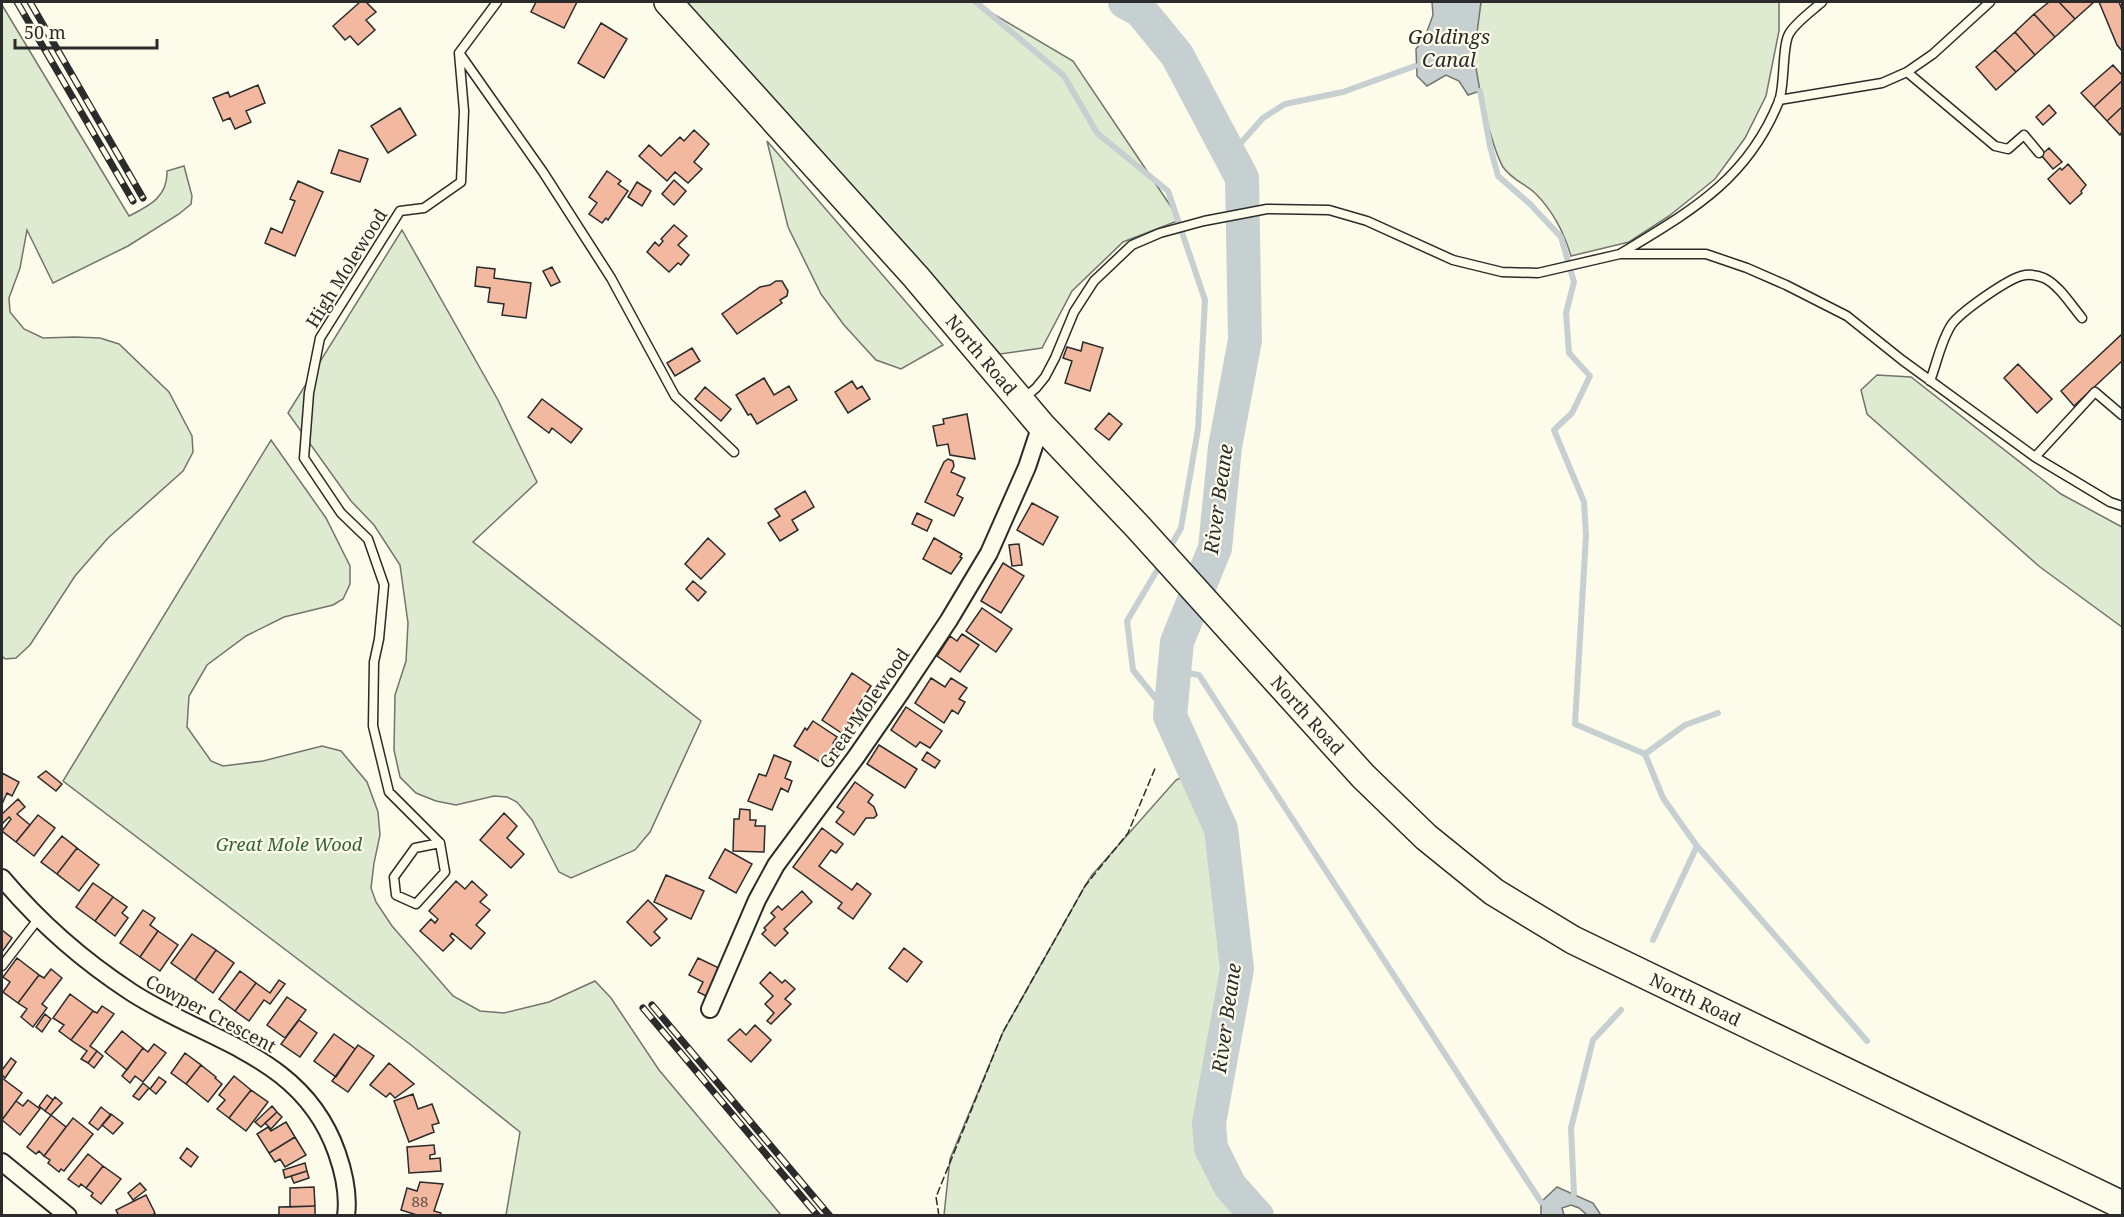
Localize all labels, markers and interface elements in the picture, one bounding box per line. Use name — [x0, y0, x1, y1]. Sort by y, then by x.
scale bar — [15, 12, 158, 50]
text: 50 m — [24, 20, 66, 44]
water label: Goldings Canal — [1408, 23, 1490, 73]
street label: High Molewood — [300, 204, 392, 332]
street label: North Road — [941, 309, 1023, 400]
water label: River Beane — [1197, 442, 1239, 557]
street label: Great Molewood — [813, 643, 915, 773]
street label: North Road — [1266, 670, 1350, 759]
park label: Great Mole Wood — [216, 832, 363, 856]
water label: River Beane — [1205, 961, 1247, 1076]
street label: North Road — [1646, 967, 1745, 1031]
street label: Cowper Crescent — [142, 968, 280, 1058]
house number: 88 — [412, 1191, 428, 1211]

